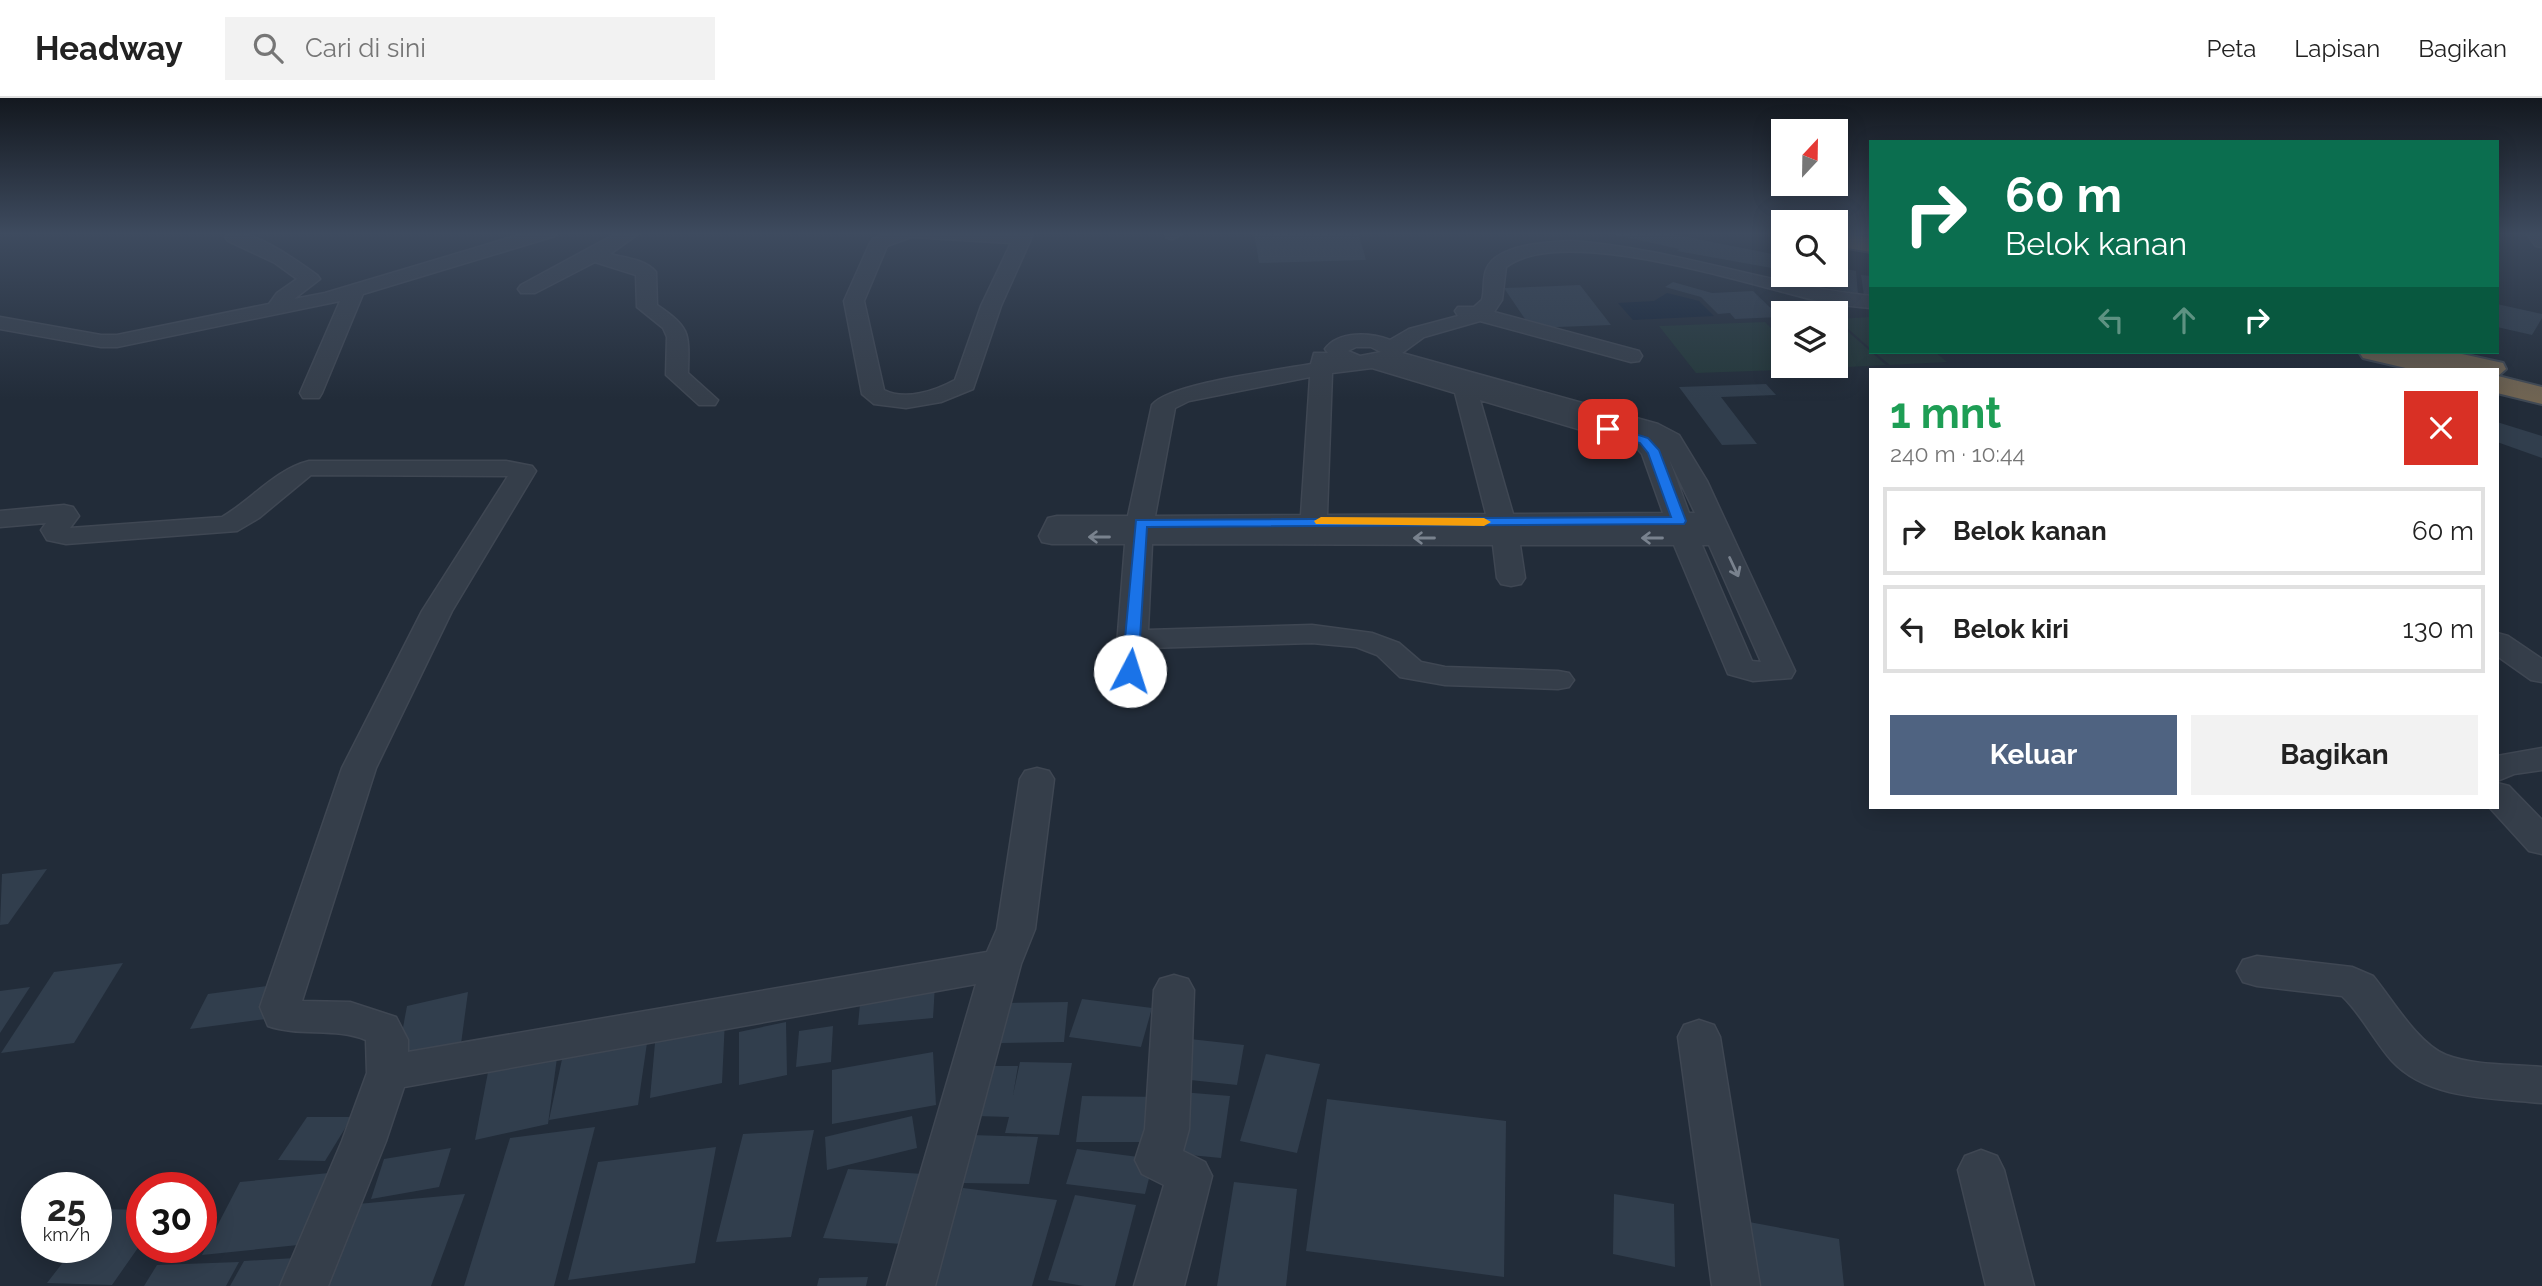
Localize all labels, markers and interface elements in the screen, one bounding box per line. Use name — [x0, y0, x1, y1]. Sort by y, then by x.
search box — [225, 17, 715, 80]
text: Headway — [35, 29, 183, 68]
icon: search — [249, 29, 287, 67]
text: Cari di sini — [305, 33, 426, 63]
text: Peta — [2207, 34, 2256, 63]
text: Lapisan — [2294, 34, 2380, 63]
text: Bagikan — [2418, 34, 2507, 63]
north arrow — [1771, 119, 1848, 196]
map controls — [1771, 119, 1848, 378]
text: 60 m — [2005, 166, 2122, 223]
icon: right — [1890, 168, 1981, 259]
button: search — [1771, 210, 1848, 287]
text: Belok kanan — [2005, 225, 2187, 262]
button: layers — [1771, 301, 1848, 378]
icon: left — [2092, 301, 2130, 339]
icon: ahead — [2165, 301, 2203, 339]
icon: right — [2238, 301, 2276, 339]
text: 1 mnt — [1890, 389, 2001, 438]
button: close — [2404, 391, 2478, 465]
pin — [1578, 399, 1638, 459]
icon: arrive — [1589, 410, 1627, 448]
text: 240 m · 10:44 — [1890, 440, 2025, 467]
icon: right — [1894, 512, 1932, 550]
text: Belok kanan — [1953, 516, 2107, 546]
text: 60 m — [2412, 516, 2474, 546]
one-way arrow — [1088, 530, 1111, 544]
one-way arrow — [1413, 531, 1436, 545]
one-way arrow — [1641, 531, 1664, 545]
one-way arrow — [1728, 556, 1741, 577]
icon: left — [1894, 610, 1932, 648]
text: Belok kiri — [1953, 614, 2069, 644]
text: 130 m — [2403, 614, 2474, 644]
position arrow — [1093, 634, 1167, 708]
button: Keluar — [1890, 715, 2177, 795]
button: Bagikan — [2191, 715, 2478, 795]
speed limit sign: 30 — [126, 1172, 217, 1263]
text: 25 — [47, 1188, 86, 1229]
text: km/h — [43, 1224, 90, 1245]

